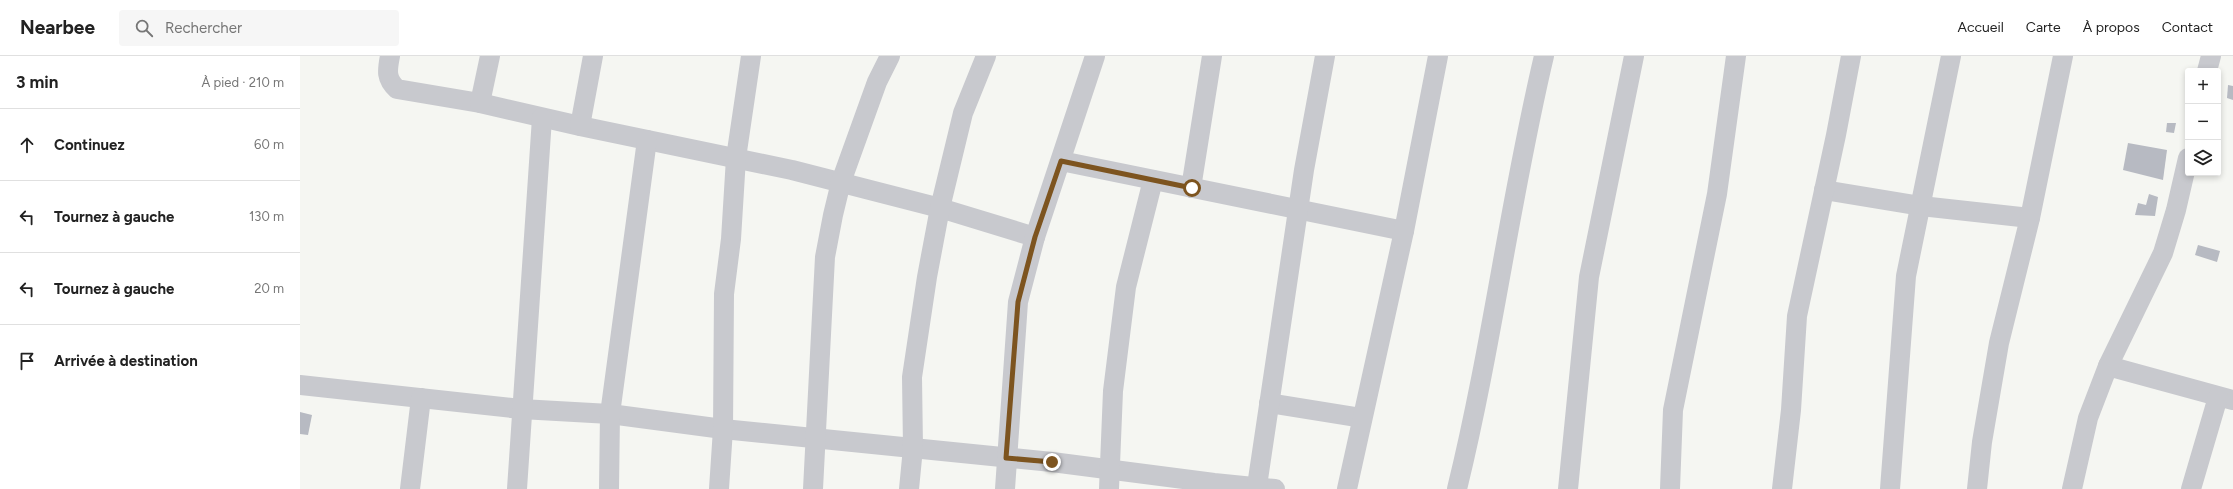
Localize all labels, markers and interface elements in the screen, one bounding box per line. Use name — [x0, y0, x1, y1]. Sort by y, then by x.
search box — [119, 10, 399, 46]
text: Nearbee — [20, 16, 95, 39]
icon: search — [133, 17, 155, 39]
text: Rechercher — [165, 19, 242, 37]
text: Accueil — [1958, 19, 2004, 36]
text: Carte — [2026, 19, 2061, 36]
text: À propos — [2083, 19, 2140, 36]
text: Contact — [2162, 19, 2213, 36]
map controls — [2185, 68, 2221, 176]
button: + — [2185, 68, 2221, 104]
text: 3 min — [16, 72, 58, 92]
text: À pied · 210 m — [202, 75, 284, 90]
button: − — [2185, 104, 2221, 140]
icon: ahead — [16, 134, 38, 156]
text: Continuez — [54, 136, 125, 154]
text: 60 m — [254, 137, 284, 152]
button: layers — [2185, 140, 2221, 176]
route start — [1183, 179, 1201, 197]
icon: left — [16, 206, 38, 228]
text: Tournez à gauche — [54, 208, 174, 226]
text: 130 m — [249, 209, 284, 224]
icon: left — [16, 278, 38, 300]
text: Tournez à gauche — [54, 280, 174, 298]
text: 20 m — [254, 281, 284, 296]
icon: arrive — [16, 350, 38, 372]
text: Arrivée à destination — [54, 352, 198, 370]
route end — [1043, 453, 1061, 471]

